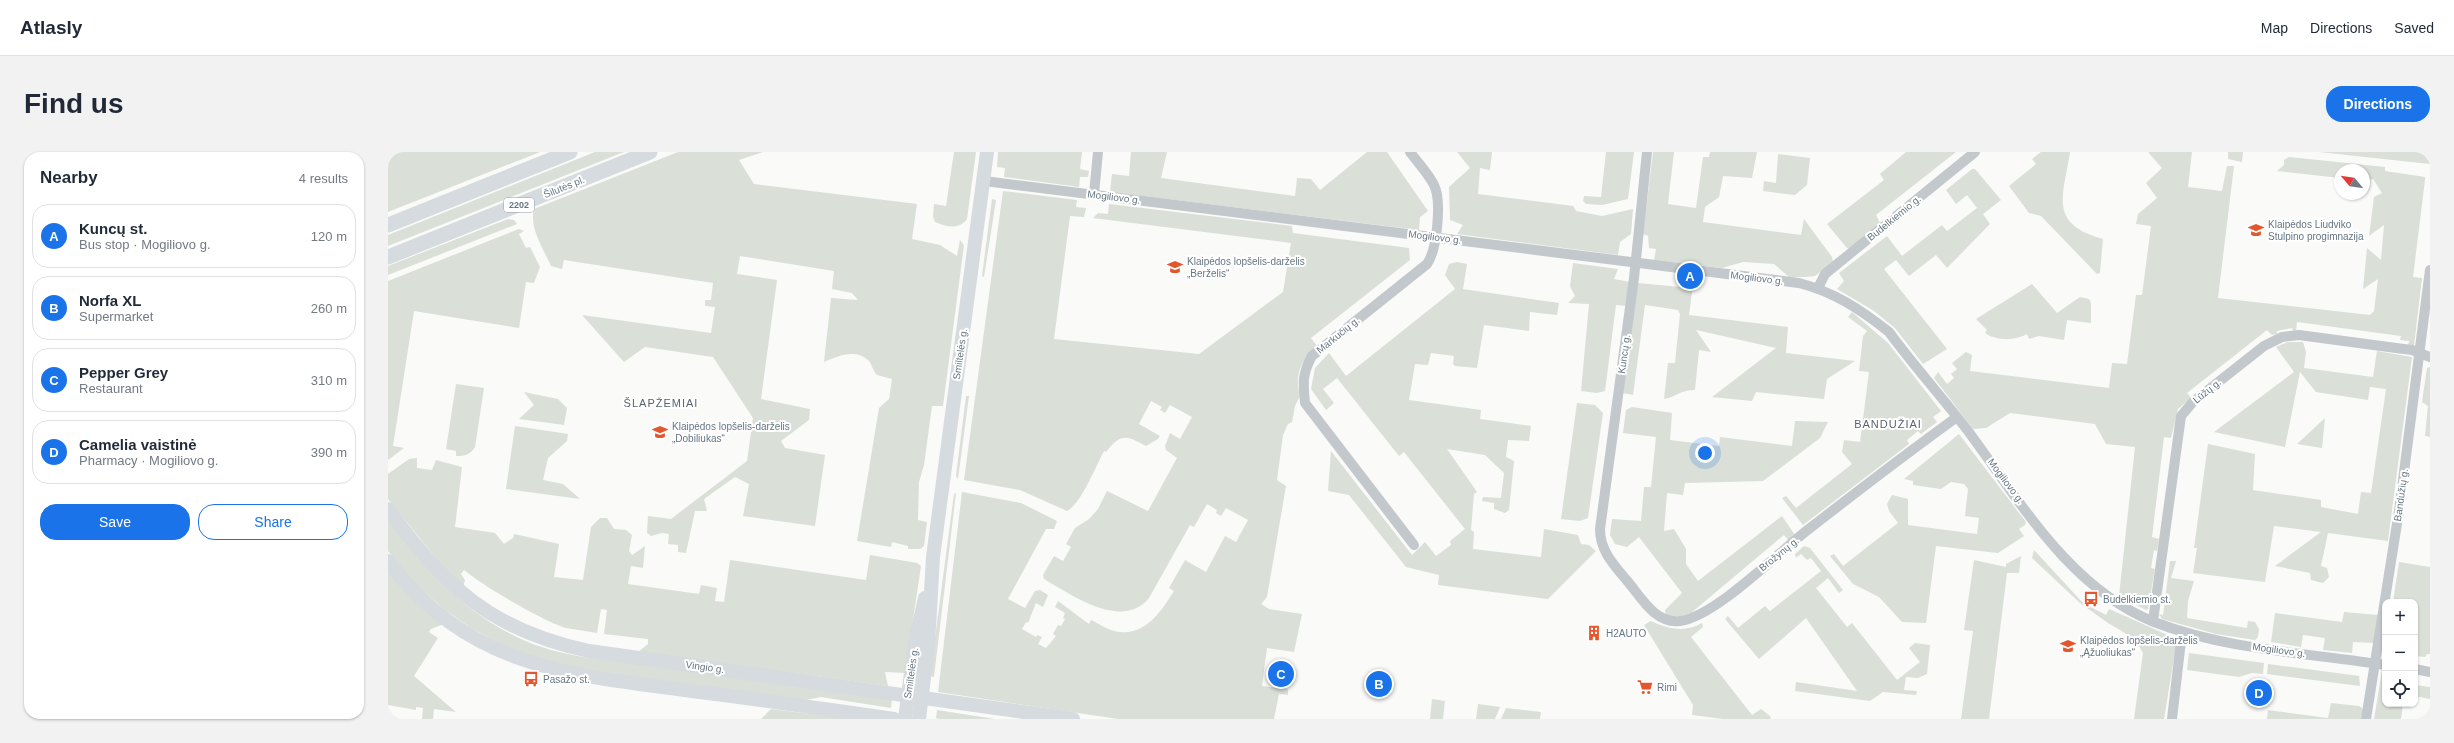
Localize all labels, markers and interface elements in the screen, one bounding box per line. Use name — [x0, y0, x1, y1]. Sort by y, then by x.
text: Atlasly — [20, 17, 82, 38]
text: Map — [2261, 20, 2288, 36]
text: Directions — [2310, 20, 2372, 36]
text: Saved — [2394, 20, 2434, 36]
button: Directions — [2326, 86, 2430, 122]
text: Find us — [24, 88, 124, 119]
north arrow — [2334, 164, 2370, 200]
text: Nearby — [40, 168, 98, 187]
text: 4 results — [299, 171, 348, 186]
street label: Šilutės pl. — [541, 173, 586, 200]
street label: Mogiliovo g. — [1087, 188, 1141, 206]
street label: Budelkiemio g. — [1865, 193, 1923, 243]
road number: 2202 — [504, 198, 534, 212]
place label: Klaipėdos Liudviko Stulpino progimnazija — [2268, 219, 2364, 242]
text: Kuncų st. — [79, 220, 147, 237]
school or university icon: Klaipėdos Liudviko Stulpino progimnazija — [2247, 221, 2265, 239]
street label: Mogiliovo g. — [1408, 228, 1462, 246]
text: A — [49, 229, 59, 244]
text: 120 m — [311, 229, 347, 244]
text: Bus stop · Mogiliovo g. — [79, 237, 211, 252]
place label: Klaipėdos lopšelis-darželis „Berželis“ — [1187, 256, 1305, 279]
school or university icon: Klaipėdos lopšelis-darželis „Berželis“ — [1166, 258, 1184, 276]
pin: A — [1677, 261, 1703, 291]
street label: Mogiliovo g. — [1730, 269, 1784, 287]
text: Norfa XL — [79, 292, 142, 309]
text: B — [49, 301, 59, 316]
text: 260 m — [311, 301, 347, 316]
text: Supermarket — [79, 309, 153, 324]
street label: Markučių g. — [1314, 314, 1362, 356]
street label: Smiltelės g. — [951, 328, 969, 380]
street label: Kuncų g. — [1616, 334, 1632, 374]
text: Pepper Grey — [79, 364, 168, 381]
text: C — [49, 373, 59, 388]
text: 310 m — [311, 373, 347, 388]
street label: Lūžų g. — [2191, 376, 2223, 406]
text: Restaurant — [79, 381, 143, 396]
district label: ŠLAPŽEMIAI — [624, 397, 698, 409]
district label: BANDUŽIAI — [1854, 418, 1922, 430]
place label: Klaipėdos lopšelis-darželis „Dobiliukas“ — [672, 421, 790, 444]
school or university icon: Klaipėdos lopšelis-darželis „Dobiliukas“ — [651, 423, 669, 441]
text: Camelia vaistinė — [79, 436, 197, 453]
your location — [1695, 443, 1715, 463]
text: D — [49, 445, 59, 460]
text: 390 m — [311, 445, 347, 460]
text: Pharmacy · Mogiliovo g. — [79, 453, 218, 468]
street label: Mogiliovo g. — [1986, 456, 2026, 506]
street label: Bandužių g. — [2392, 468, 2410, 522]
button: Save — [40, 504, 190, 540]
button: Share — [198, 504, 348, 540]
street label: Brožynų g. — [1757, 535, 1801, 573]
bus stop icon: Budelkiemio st. — [2082, 590, 2100, 608]
place label: Budelkiemio st. — [2103, 594, 2171, 605]
map controls — [2382, 599, 2418, 707]
button: + — [2382, 599, 2418, 635]
building icon: H2AUTO — [1585, 624, 1603, 642]
place label: H2AUTO — [1606, 628, 1647, 639]
place label: Klaipėdos lopšelis-darželis „Ąžuoliukas“ — [2080, 635, 2198, 658]
button: − — [2382, 635, 2418, 671]
school or university icon: Klaipėdos lopšelis-darželis „Ąžuoliukas“ — [2059, 637, 2077, 655]
street label: Mogiliovo g. — [2252, 641, 2306, 659]
street label: Smiltelės g. — [902, 647, 920, 699]
street label: Vingio g. — [685, 659, 725, 675]
pin: C — [1268, 659, 1294, 689]
pin: B — [1366, 669, 1392, 699]
bus stop icon: Pasažo st. — [522, 670, 540, 688]
button: locate — [2382, 671, 2418, 707]
place label: Pasažo st. — [543, 674, 590, 685]
supermarket icon: Rimi — [1636, 678, 1654, 696]
pin: D — [2246, 678, 2272, 708]
place label: Rimi — [1657, 682, 1677, 693]

